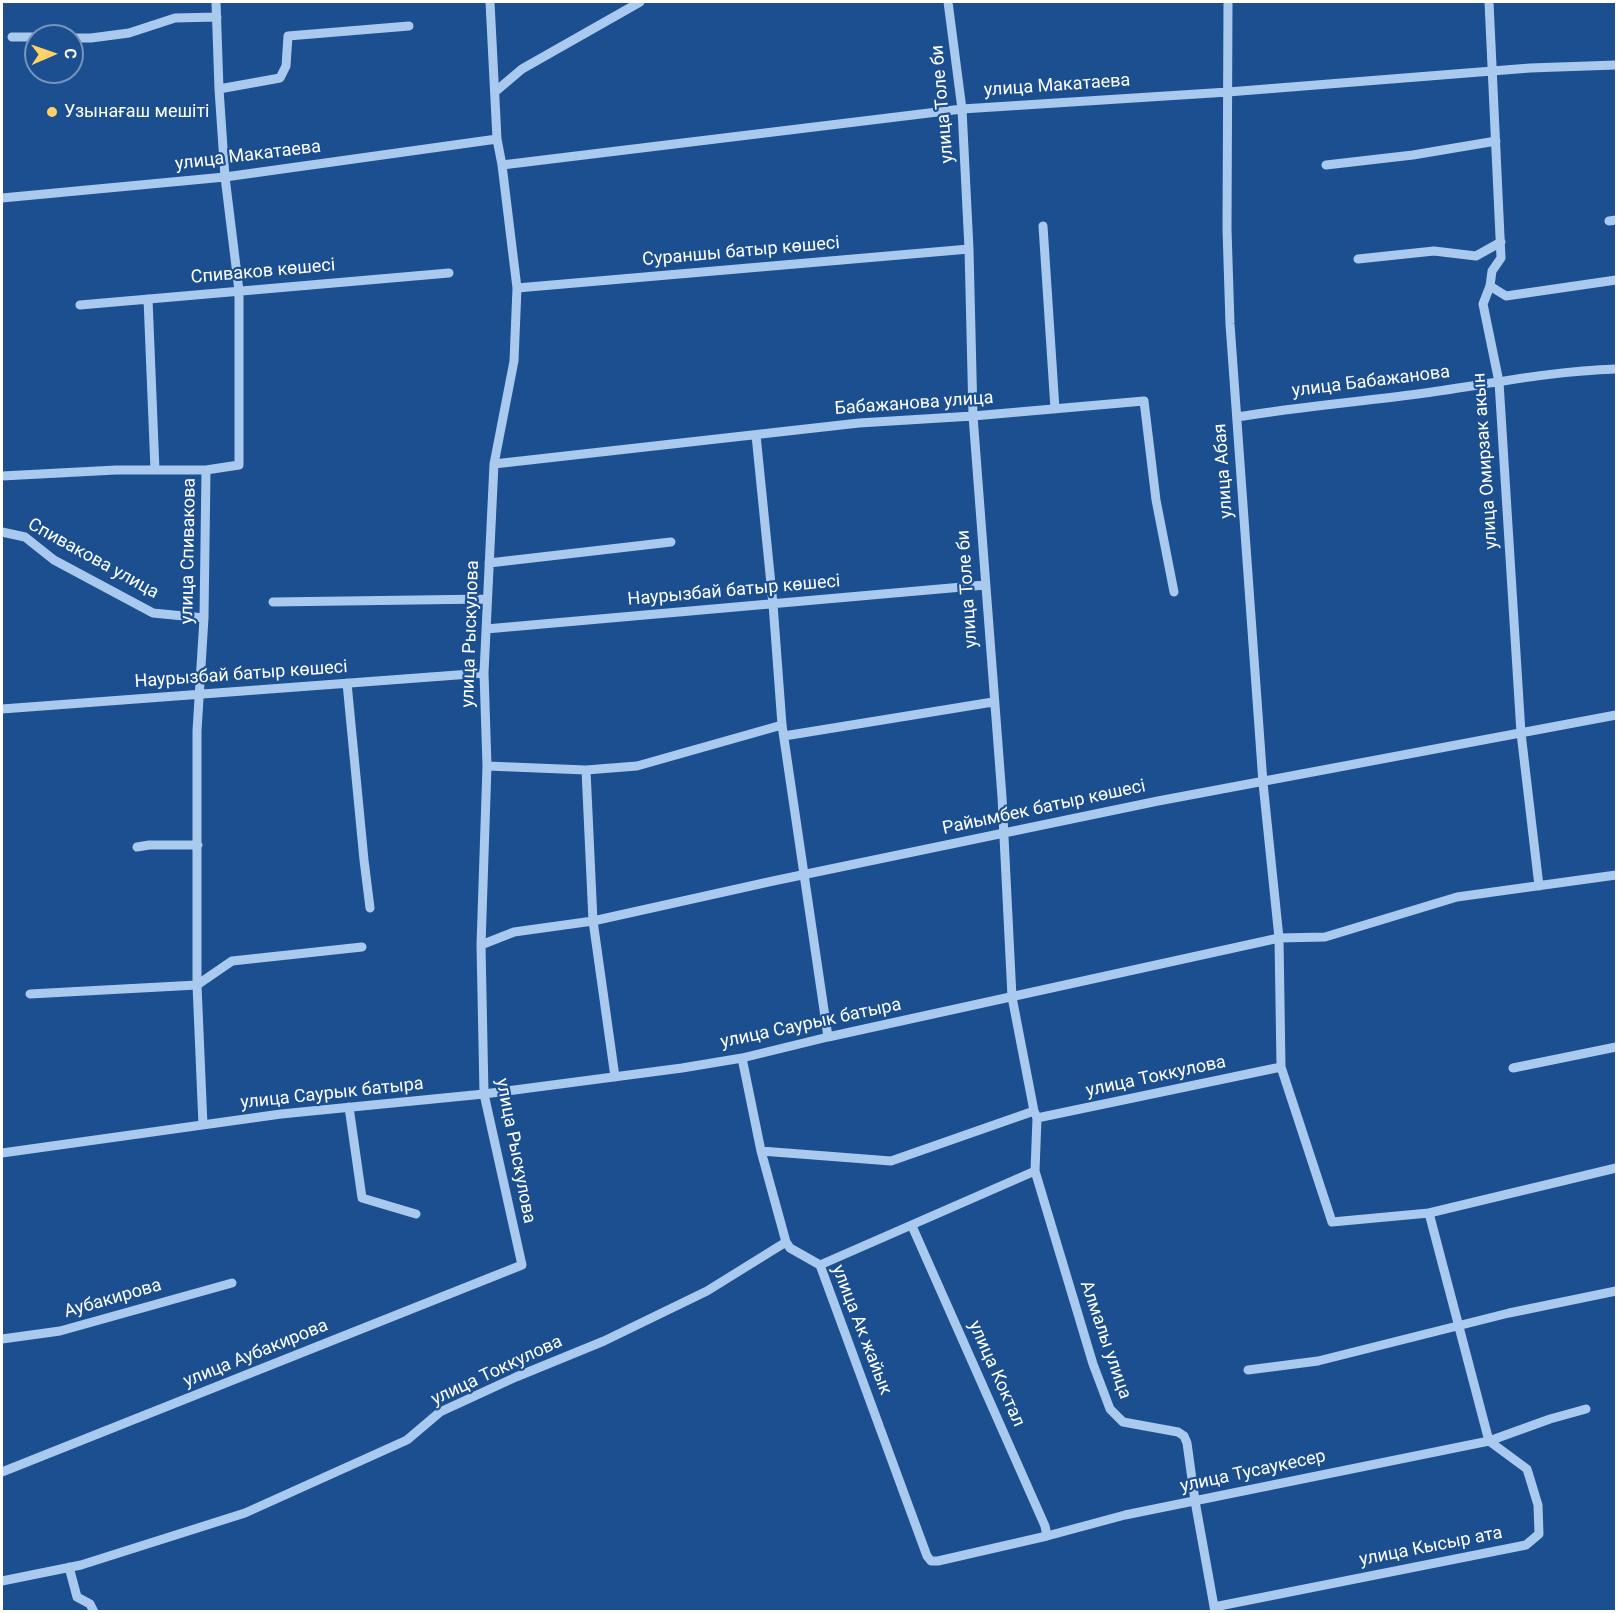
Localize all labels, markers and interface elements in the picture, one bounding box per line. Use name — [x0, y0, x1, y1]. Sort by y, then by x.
north arrow — [24, 24, 84, 84]
street label: улица Толе би — [927, 44, 959, 164]
text: С — [61, 48, 80, 59]
street label: улица Макатаева — [983, 70, 1131, 102]
place label: Узынағаш мешіті — [64, 101, 209, 123]
marker: Узынағаш мешіті — [45, 105, 59, 119]
street label: улица Макатаева — [174, 136, 322, 176]
street label: Сураншы батыр көшесі — [641, 233, 841, 271]
street label: Спиваков көшесі — [190, 255, 336, 289]
street label: улица Бабажанова — [1291, 362, 1451, 402]
street label: улица Омирзак акын — [1469, 372, 1503, 550]
street label: Бабажанова улица — [834, 388, 994, 420]
street label: улица Абая — [1210, 423, 1238, 519]
street label: улица Спивакова — [177, 478, 201, 624]
street label: Спивакова улица — [24, 514, 162, 604]
street label: улица Толе би — [953, 529, 983, 649]
street label: улица Рыскулова — [458, 560, 484, 708]
street label: Наурызбай батыр көшесі — [627, 571, 841, 611]
street label: Наурызбай батыр көшесі — [134, 657, 348, 693]
street label: Райымбек батыр көшесі — [941, 776, 1147, 840]
street label: улица Саурык батыра — [719, 994, 903, 1054]
street label: улица Токкулова — [1084, 1052, 1228, 1102]
street label: улица Саурык батыра — [239, 1074, 425, 1114]
street label: улица Рыскулова — [490, 1077, 540, 1225]
street label: улица Ак жайык — [826, 1262, 896, 1398]
street label: Аубакирова — [62, 1275, 164, 1323]
street label: Алмалы улица — [1075, 1278, 1135, 1402]
street label: улица Аубакирова — [181, 1315, 331, 1393]
street label: улица Коктал — [963, 1318, 1029, 1430]
street label: улица Токкулова — [428, 1331, 566, 1411]
street label: улица Тусаукесер — [1178, 1446, 1328, 1498]
street label: улица Кысыр ата — [1358, 1523, 1504, 1571]

